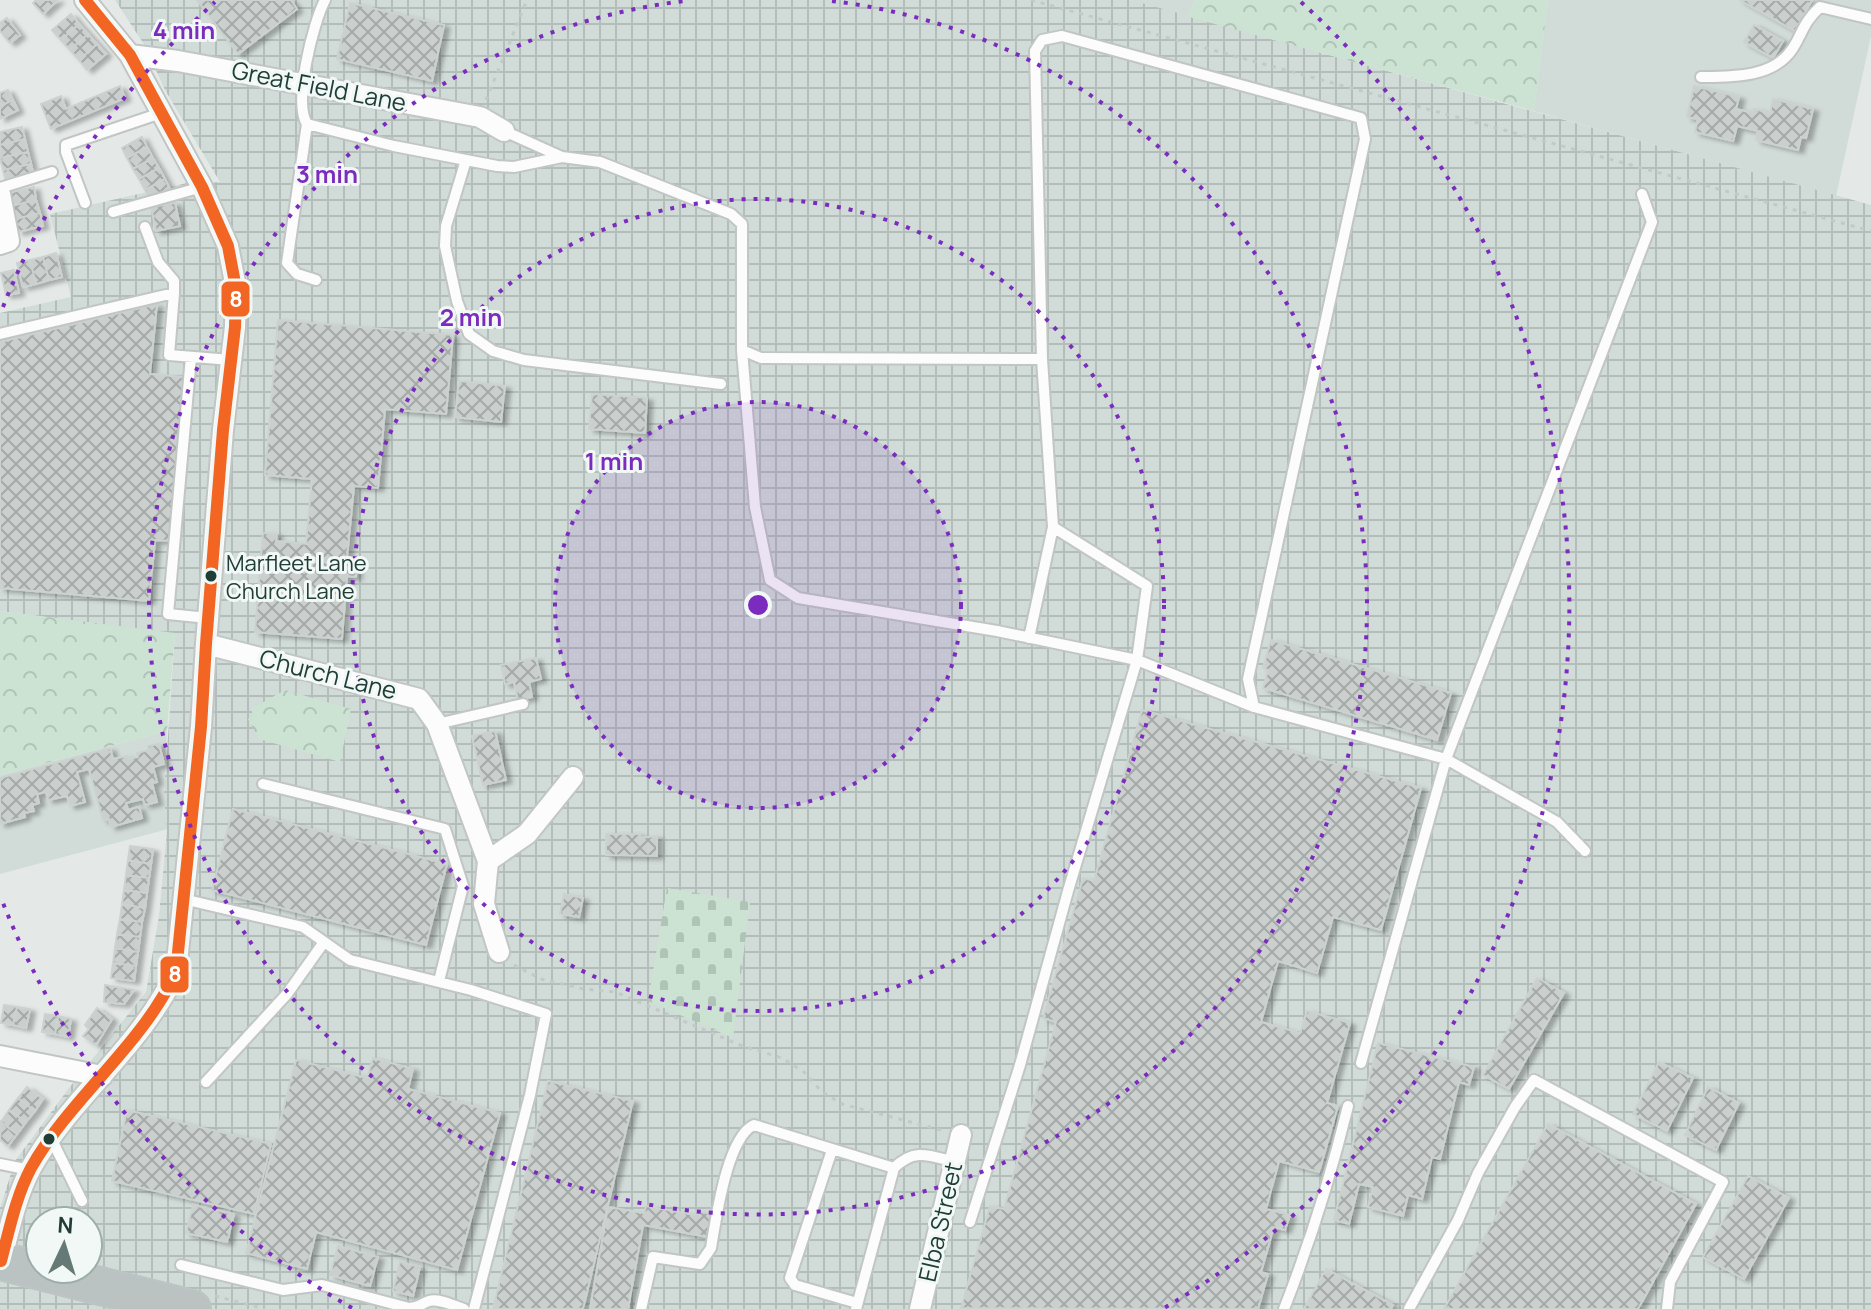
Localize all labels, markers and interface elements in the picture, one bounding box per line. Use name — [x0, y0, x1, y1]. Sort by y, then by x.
text: 4 min — [153, 13, 215, 46]
street label: Great Field Lane — [229, 52, 409, 119]
text: 3 min — [296, 157, 358, 190]
line badge: 8 — [220, 280, 251, 318]
text: 8 — [229, 284, 243, 314]
text: 2 min — [440, 300, 502, 333]
text: 1 min — [585, 444, 643, 477]
place label: Marfleet Lane Church Lane — [226, 548, 367, 606]
marker: Marfleet Lane Church Lane — [203, 568, 219, 584]
centre of rings — [744, 591, 772, 619]
street label: Church Lane — [256, 641, 400, 707]
line badge: 8 — [159, 955, 190, 994]
text: 8 — [168, 959, 182, 989]
unlabelled marker — [41, 1131, 57, 1147]
street label: Elba Street — [910, 1158, 969, 1285]
north arrow — [24, 1205, 104, 1285]
text: N — [56, 1210, 74, 1241]

